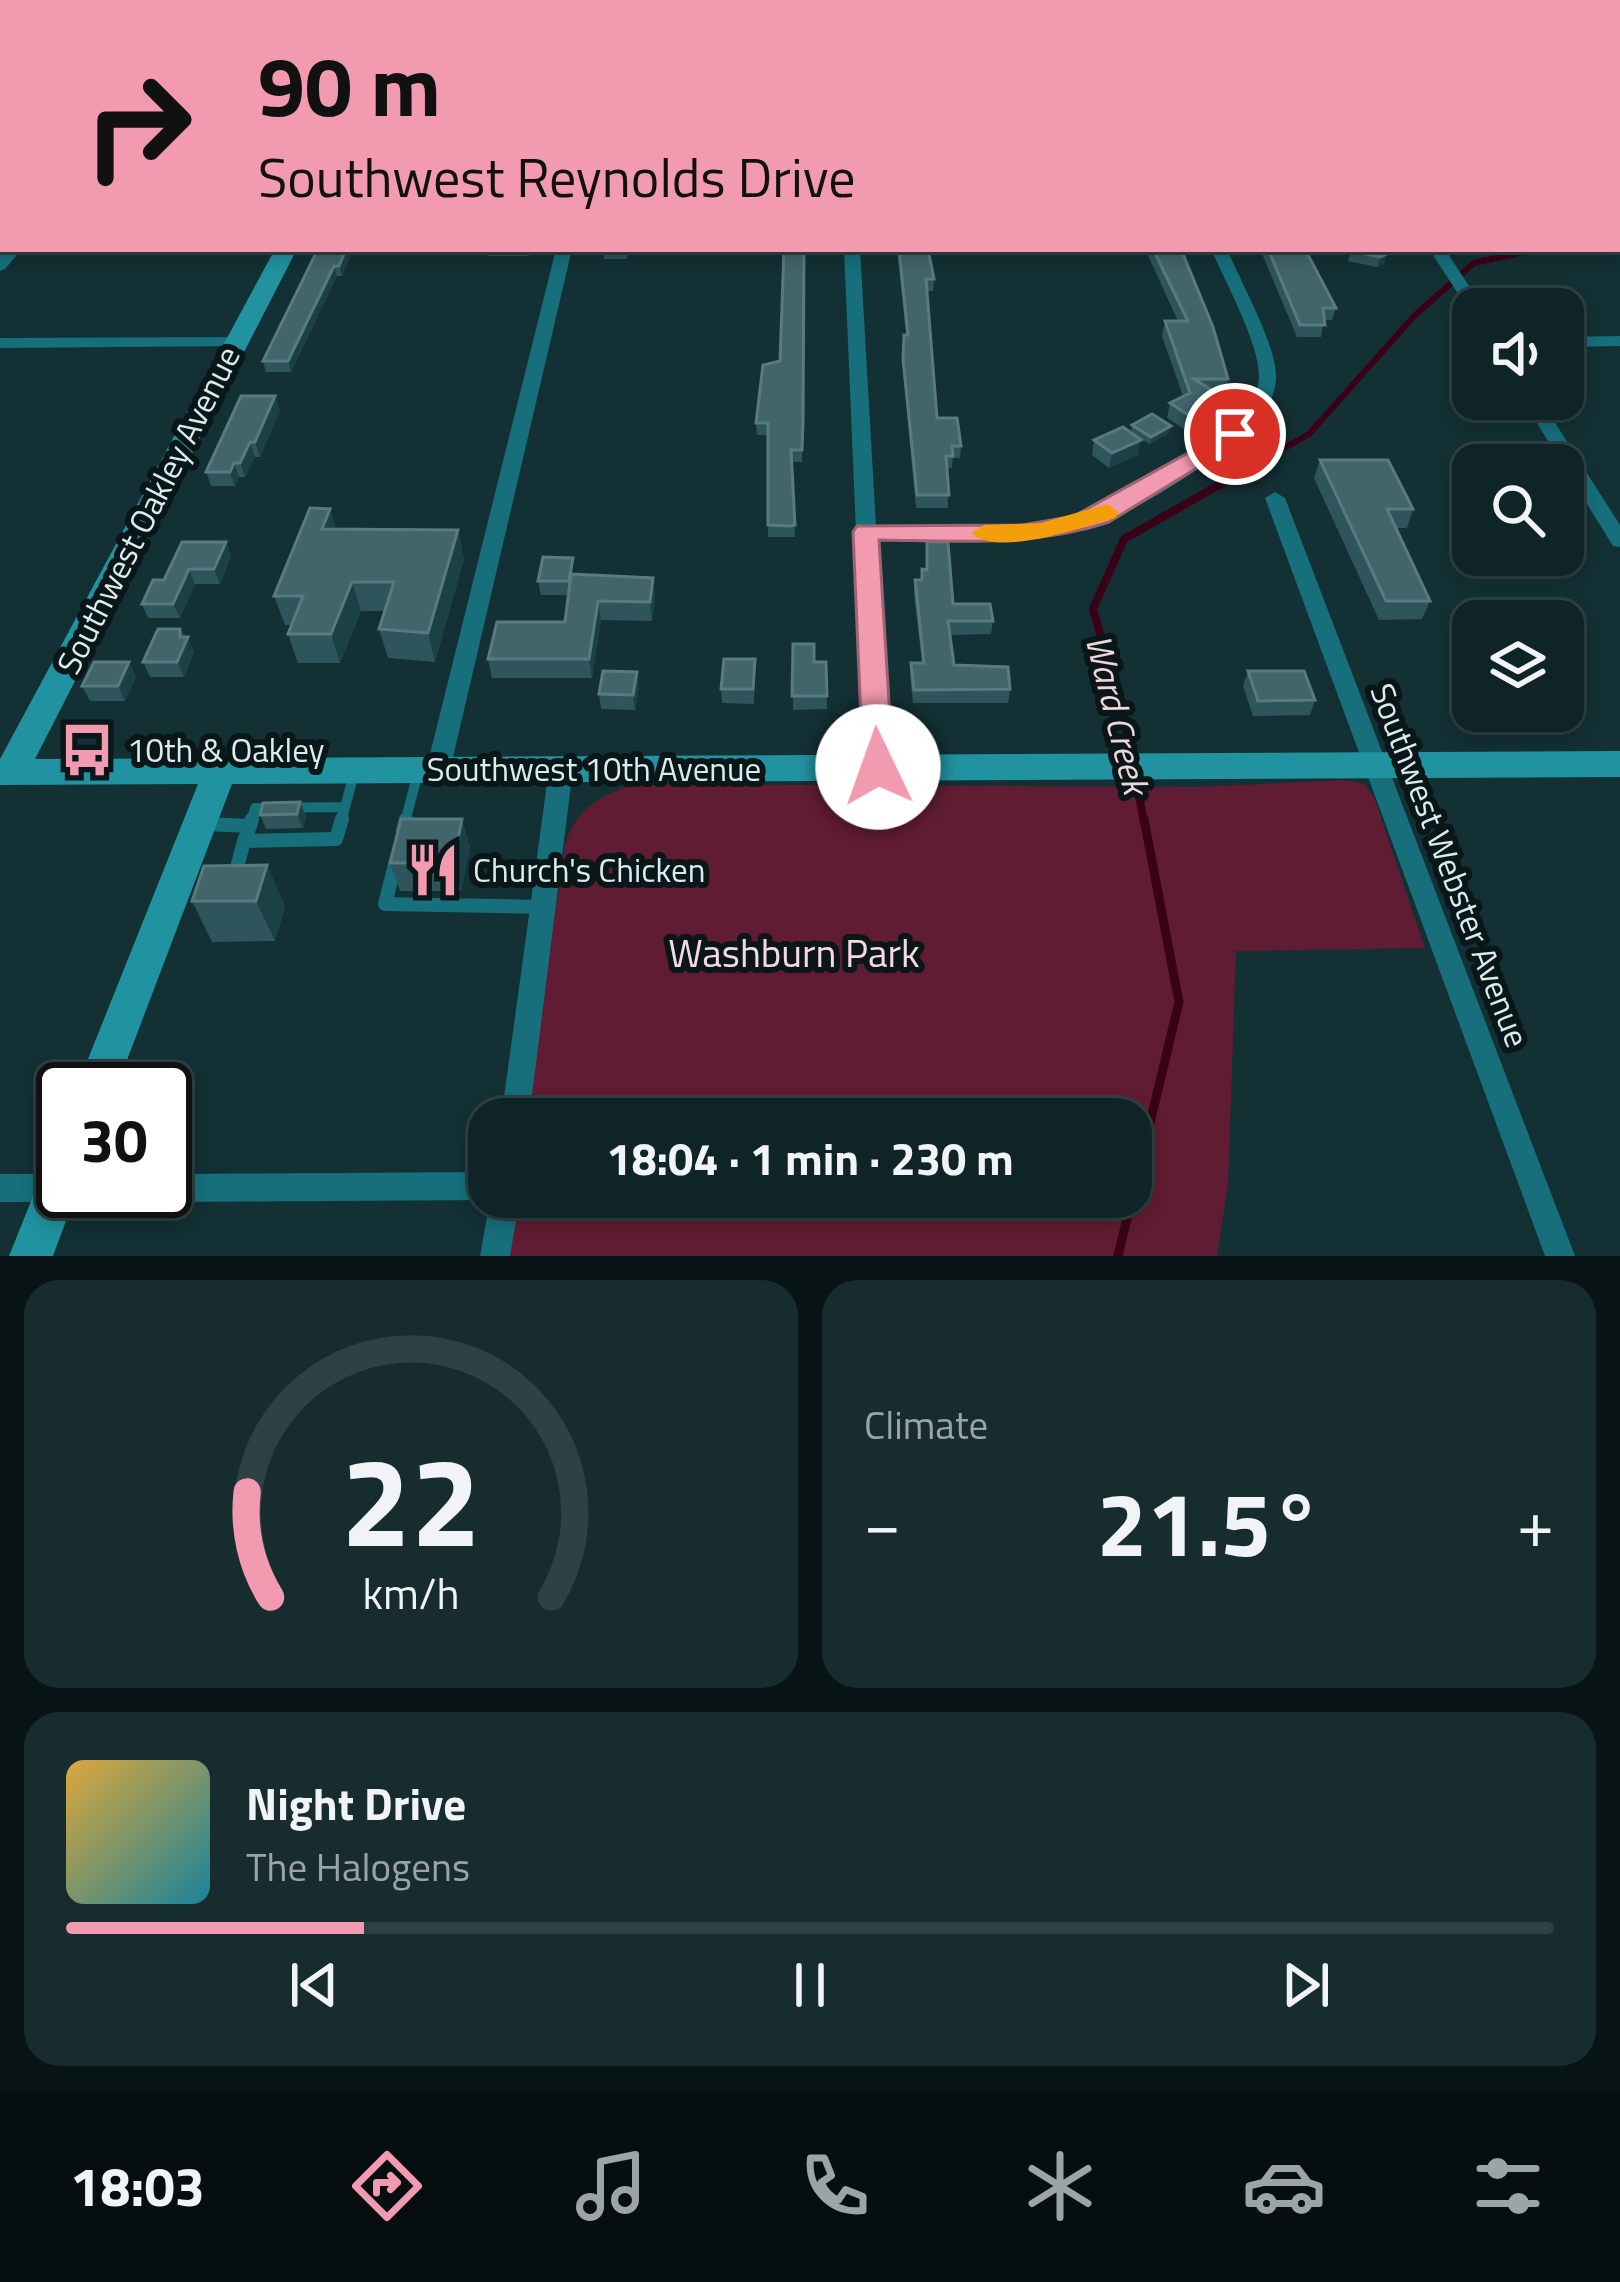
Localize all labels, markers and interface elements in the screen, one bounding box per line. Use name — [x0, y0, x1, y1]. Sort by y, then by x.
text: 90 m — [258, 21, 441, 149]
icon: right — [60, 48, 216, 204]
text: Southwest Reynolds Drive — [258, 136, 856, 218]
map controls — [1452, 288, 1584, 732]
button: sound — [1452, 288, 1584, 420]
street label: Southwest Oakley Avenue — [43, 337, 253, 683]
pin — [1184, 383, 1286, 485]
icon: arrive — [1202, 401, 1268, 467]
button: search — [1452, 444, 1584, 576]
button: layers — [1452, 600, 1584, 732]
water label: Ward Creek — [1072, 629, 1165, 803]
street label: Southwest Webster Avenue — [1358, 676, 1542, 1054]
position arrow — [815, 704, 941, 830]
bus stop icon: 10th & Oakley — [58, 721, 116, 779]
place label: 10th & Oakley — [127, 725, 325, 775]
street label: Southwest 10th Avenue — [427, 744, 761, 794]
restaurant icon: Church's Chicken — [404, 841, 462, 899]
place label: Church's Chicken — [473, 845, 705, 895]
park label: Washburn Park — [668, 923, 920, 982]
speed limit sign: 30 — [36, 1062, 192, 1218]
text: 18:04 · 1 min · 230 m — [606, 1124, 1014, 1192]
text: Climate — [864, 1395, 988, 1454]
text: 22 — [341, 1405, 481, 1594]
text: 21.5° — [1097, 1454, 1321, 1591]
text: − — [864, 1472, 901, 1573]
text: + — [1517, 1472, 1554, 1573]
text: km/h — [362, 1560, 460, 1626]
text: Night Drive — [246, 1769, 466, 1837]
text: The Halogens — [246, 1837, 470, 1896]
icon: previous — [281, 1952, 347, 2018]
icon: pause — [777, 1952, 843, 2018]
icon: next — [1273, 1952, 1339, 2018]
icon: directions — [345, 2144, 429, 2228]
icon: music — [569, 2144, 653, 2228]
icon: phone — [793, 2144, 877, 2228]
icon: climate — [1018, 2144, 1102, 2228]
icon: car — [1242, 2144, 1326, 2228]
icon: filters — [1466, 2144, 1550, 2228]
text: 18:03 — [70, 2145, 205, 2227]

